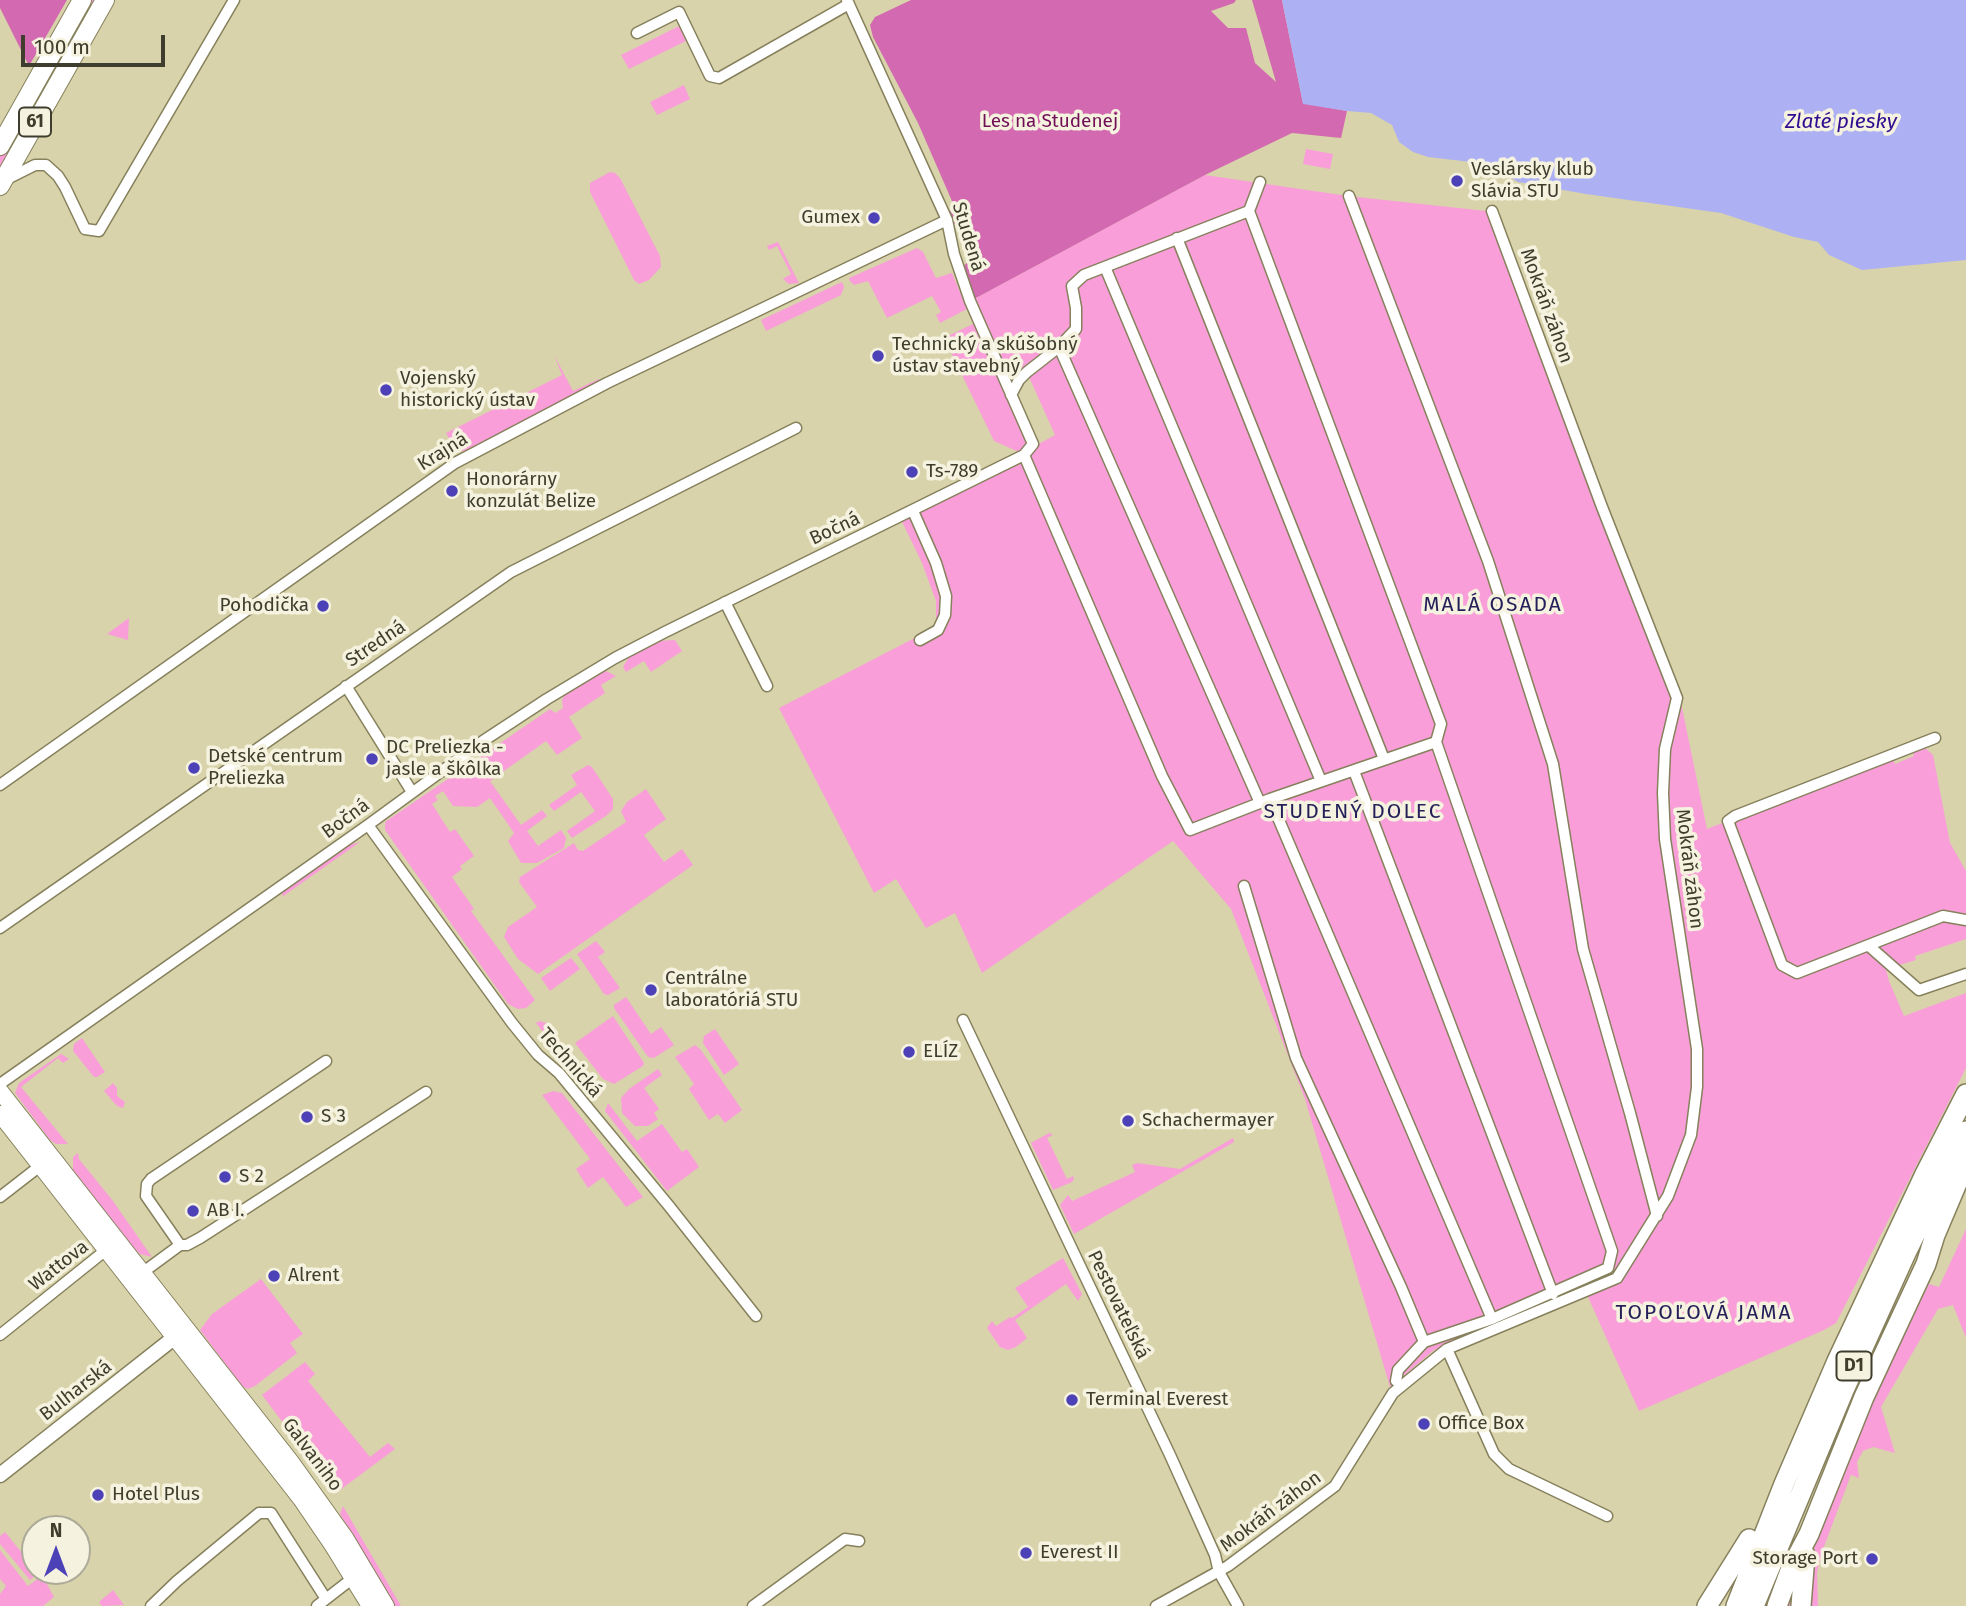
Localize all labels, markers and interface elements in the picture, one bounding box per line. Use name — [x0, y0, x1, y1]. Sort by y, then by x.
scale bar — [24, 21, 168, 65]
text: 100 m — [34, 34, 90, 60]
road number: 61 — [19, 107, 51, 136]
water label: Zlaté piesky — [1785, 109, 1897, 135]
park label: Les na Studenej — [982, 111, 1118, 133]
place label: Veslársky klub Slávia STU — [1471, 159, 1594, 203]
marker: Veslársky klub Slávia STU — [1449, 173, 1465, 189]
street label: Studená — [947, 199, 989, 275]
place label: Gumex — [801, 207, 860, 229]
marker: Gumex — [866, 210, 882, 226]
street label: Mokráň záhon — [1515, 245, 1577, 367]
place label: Technický a skúšobný ústav stavebný — [892, 334, 1078, 378]
marker: Technický a skúšobný ústav stavebný — [870, 348, 886, 364]
place label: Vojenský historický ústav — [400, 368, 535, 412]
marker: Vojenský historický ústav — [378, 382, 394, 398]
street label: Krajná — [414, 428, 472, 476]
place label: Ts-789 — [926, 461, 978, 483]
marker: Ts-789 — [904, 464, 920, 480]
place label: Honorárny konzulát Belize — [466, 469, 596, 513]
marker: Honorárny konzulát Belize — [444, 483, 460, 499]
street label: Bočná — [806, 507, 864, 551]
district label: MALÁ OSADA — [1424, 592, 1562, 618]
place label: Pohodička — [220, 595, 309, 617]
marker: Pohodička — [315, 598, 331, 614]
street label: Stredná — [342, 616, 410, 672]
place label: DC Preliezka - jasle a škôlka — [386, 737, 504, 781]
place label: Detské centrum Preliezka — [208, 746, 343, 790]
marker: DC Preliezka - jasle a škôlka — [364, 751, 380, 767]
marker: Detské centrum Preliezka — [186, 760, 202, 776]
street label: Bočná — [318, 794, 374, 844]
district label: STUDENÝ DOLEC — [1265, 799, 1441, 825]
street label: Mokráň záhon — [1670, 808, 1708, 930]
place label: Centrálne laboratóriá STU — [665, 968, 798, 1012]
marker: Centrálne laboratóriá STU — [643, 982, 659, 998]
street label: Technická — [534, 1024, 606, 1102]
place label: ELÍZ — [923, 1041, 958, 1063]
marker: ELÍZ — [901, 1044, 917, 1060]
place label: S 3 — [321, 1106, 346, 1128]
marker: S 3 — [299, 1109, 315, 1125]
place label: Schachermayer — [1142, 1110, 1274, 1132]
marker: Schachermayer — [1120, 1113, 1136, 1129]
place label: S 2 — [239, 1166, 264, 1188]
marker: S 2 — [217, 1169, 233, 1185]
place label: AB I. — [207, 1200, 245, 1222]
marker: AB I. — [185, 1203, 201, 1219]
street label: Wattova — [25, 1236, 93, 1296]
street label: Pestovateľská — [1082, 1247, 1154, 1363]
place label: Alrent — [288, 1265, 340, 1287]
marker: Alrent — [266, 1268, 282, 1284]
district label: TOPOĽOVÁ JAMA — [1617, 1300, 1791, 1326]
road number: D1 — [1836, 1352, 1871, 1380]
street label: Bulharská — [35, 1356, 117, 1426]
place label: Terminal Everest — [1086, 1389, 1228, 1411]
marker: Terminal Everest — [1064, 1392, 1080, 1408]
place label: Office Box — [1438, 1413, 1524, 1435]
street label: Galvaniho — [277, 1414, 347, 1496]
marker: Office Box — [1416, 1416, 1432, 1432]
street label: Mokráň záhon — [1216, 1467, 1326, 1557]
place label: Hotel Plus — [112, 1484, 200, 1506]
marker: Hotel Plus — [90, 1487, 106, 1503]
north arrow — [21, 1515, 91, 1585]
text: N — [50, 1519, 62, 1542]
place label: Everest II — [1040, 1542, 1119, 1564]
marker: Everest II — [1018, 1545, 1034, 1561]
place label: Storage Port — [1752, 1548, 1858, 1570]
marker: Storage Port — [1864, 1551, 1880, 1567]

